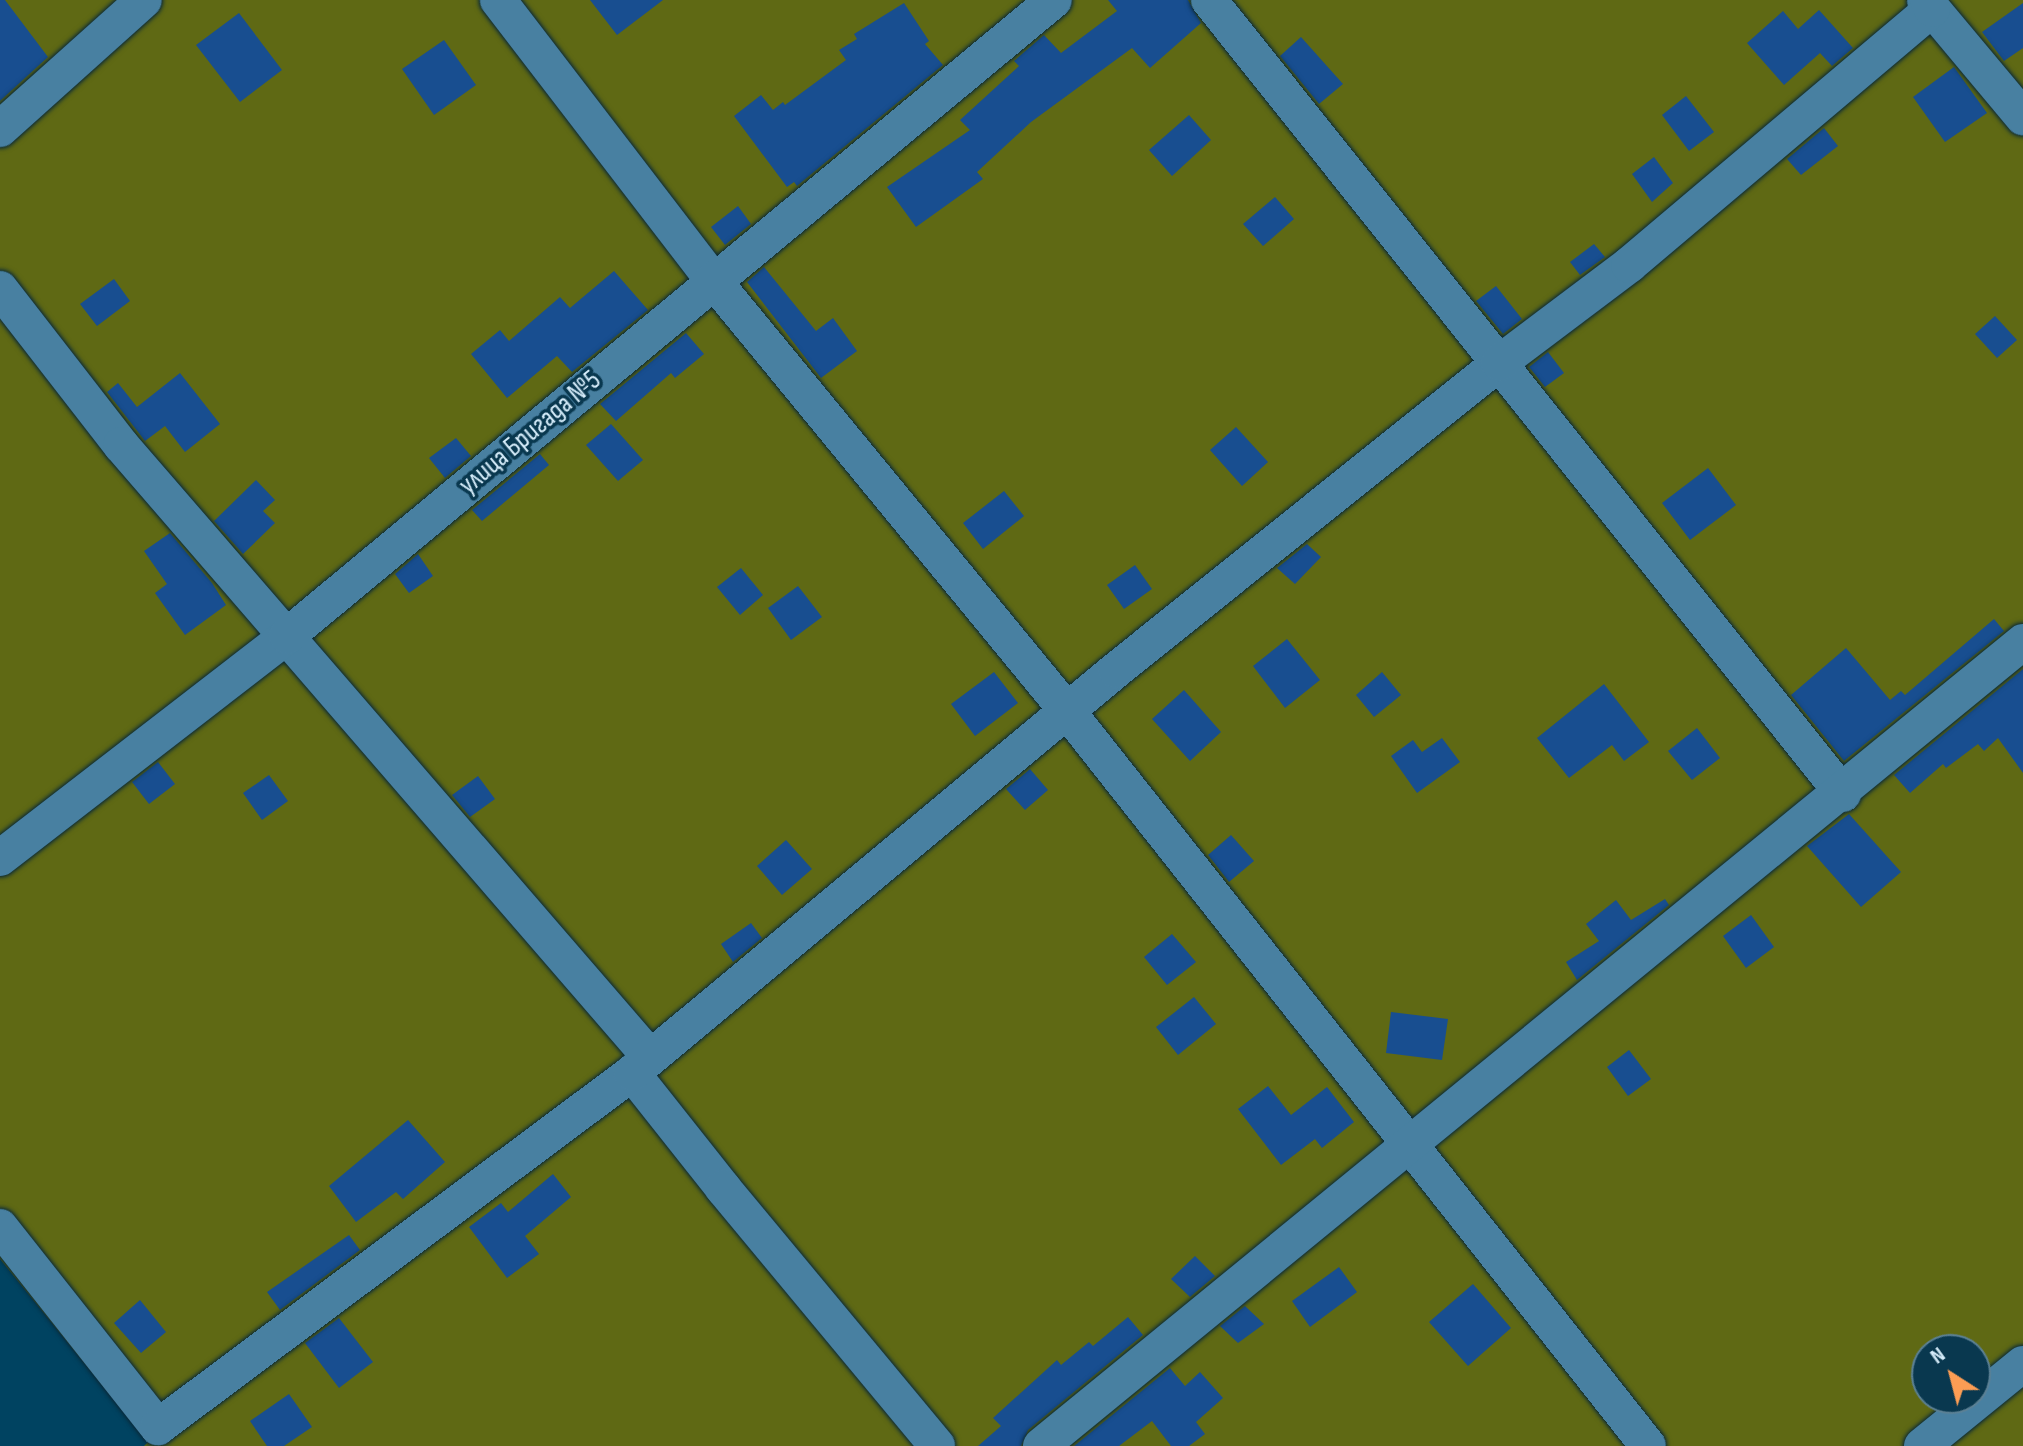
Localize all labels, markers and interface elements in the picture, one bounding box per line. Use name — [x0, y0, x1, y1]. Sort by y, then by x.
street label: улица Бригада №5 — [452, 364, 608, 502]
north arrow — [1911, 1334, 1991, 1414]
text: N — [1925, 1341, 1950, 1370]

